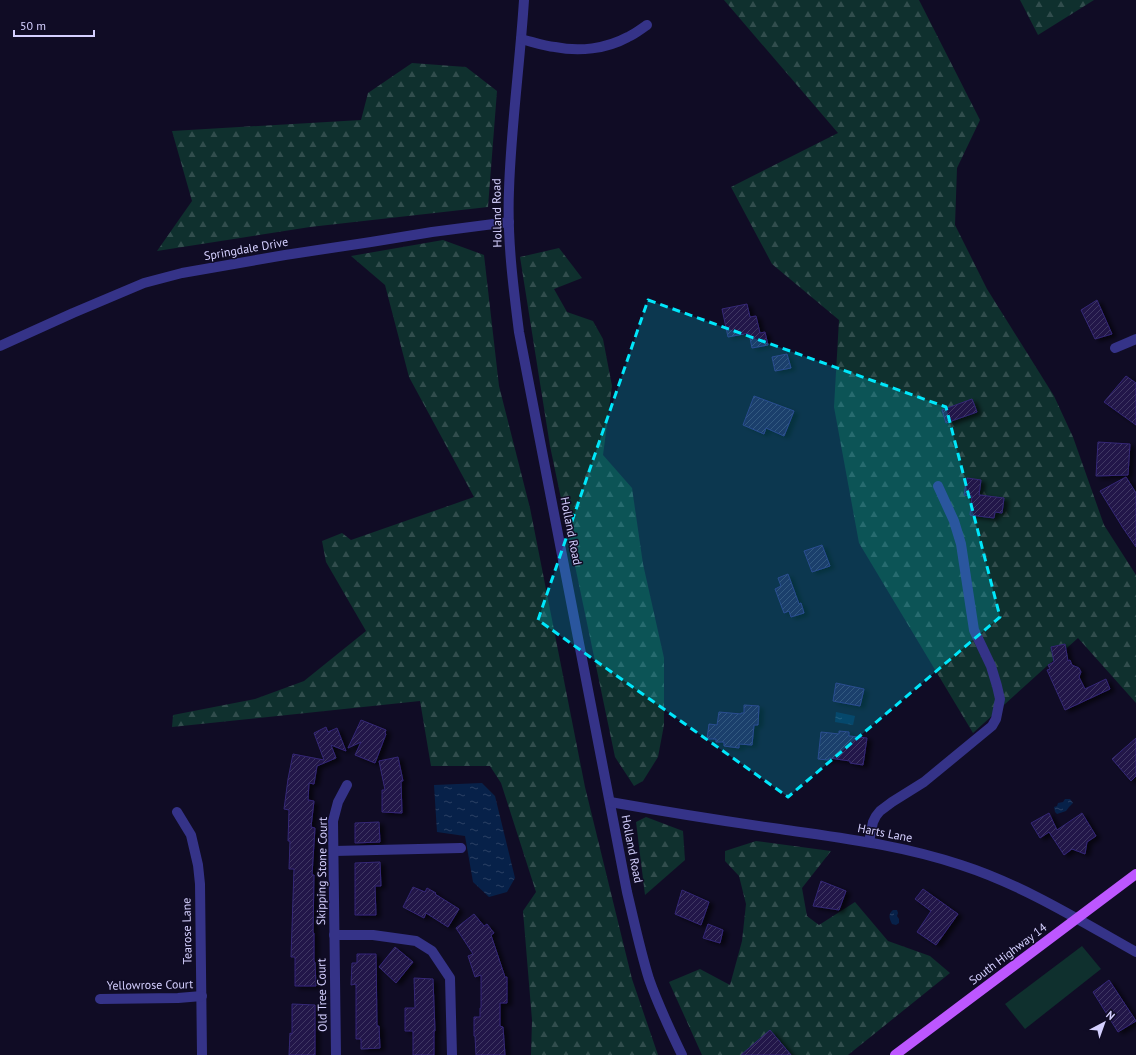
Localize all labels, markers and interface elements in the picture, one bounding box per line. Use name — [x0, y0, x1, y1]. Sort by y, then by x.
scale bar — [14, 12, 94, 38]
text: 50 m — [20, 18, 46, 33]
street label: Holland Road — [488, 178, 505, 248]
street label: Springdale Drive — [203, 234, 289, 263]
street label: Holland Road — [558, 496, 585, 566]
street label: Holland Road — [619, 814, 646, 884]
street label: Skipping Stone Court — [313, 817, 330, 925]
street label: Harts Lane — [856, 820, 914, 845]
street label: Tearose Lane — [178, 898, 195, 964]
street label: South Highway 14 — [966, 919, 1050, 988]
street label: Old Tree Court — [313, 958, 330, 1032]
street label: Yellowrose Court — [107, 976, 193, 993]
north arrow — [1084, 1003, 1124, 1043]
text: N — [1103, 1008, 1118, 1023]

